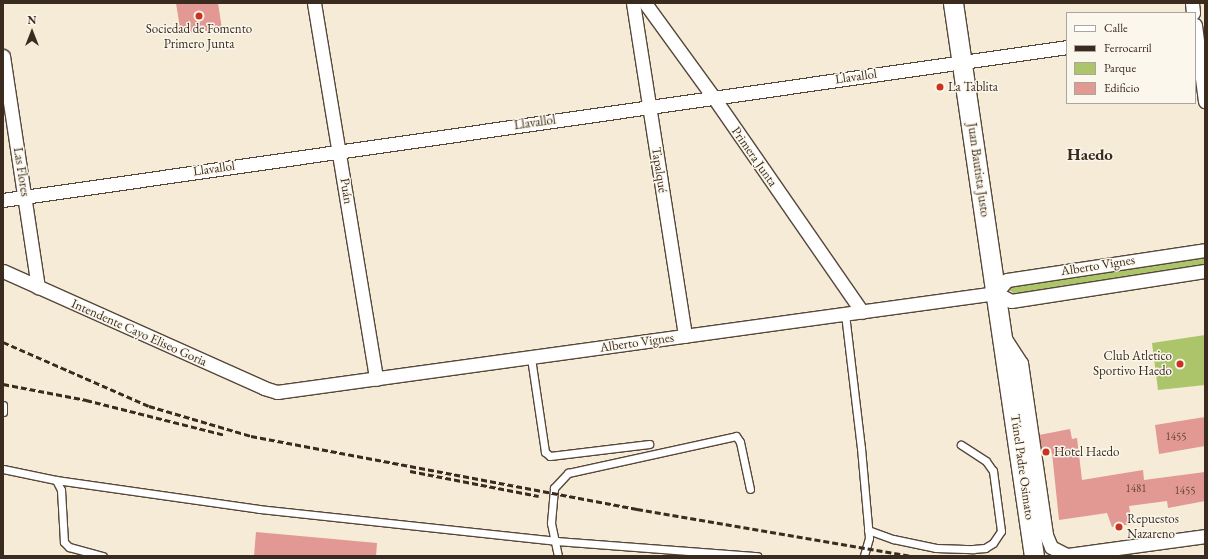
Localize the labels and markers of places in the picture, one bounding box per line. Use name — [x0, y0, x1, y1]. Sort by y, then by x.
marker: Sociedad de Fomento Primero Junta — [194, 11, 204, 21]
place label: Sociedad de Fomento Primero Junta — [146, 22, 252, 53]
place label: La Tablita — [948, 79, 998, 95]
marker: La Tablita — [935, 82, 945, 92]
place label: Club Atletico Sportivo Haedo — [1093, 349, 1172, 380]
marker: Club Atletico Sportivo Haedo — [1175, 359, 1185, 369]
place label: Hotel Haedo — [1054, 444, 1120, 460]
marker: Hotel Haedo — [1041, 447, 1051, 457]
place label: Repuestos Nazareno — [1127, 512, 1179, 543]
marker: Repuestos Nazareno — [1114, 522, 1124, 532]

